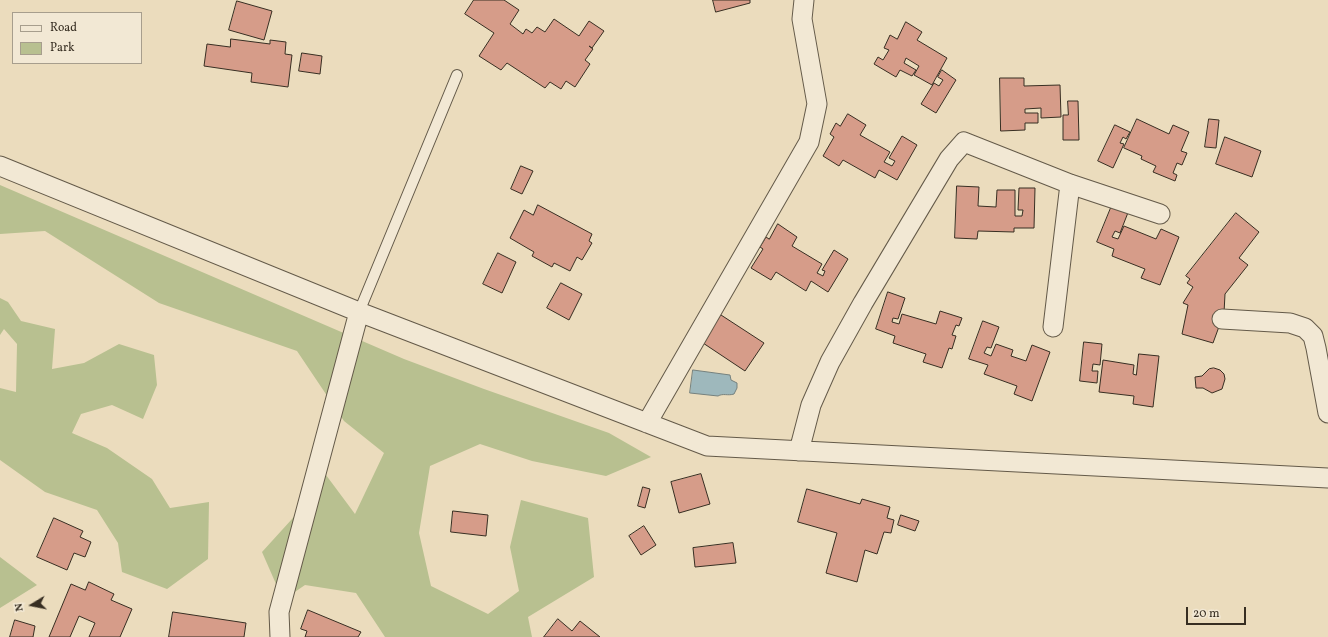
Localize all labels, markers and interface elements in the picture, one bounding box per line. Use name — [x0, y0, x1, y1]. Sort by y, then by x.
legend — [12, 12, 142, 64]
text: Road — [50, 20, 77, 36]
text: Park — [50, 40, 75, 56]
north arrow — [12, 585, 52, 625]
scale bar — [1188, 599, 1248, 625]
text: N — [12, 602, 28, 612]
text: 20 m — [1193, 606, 1220, 622]

